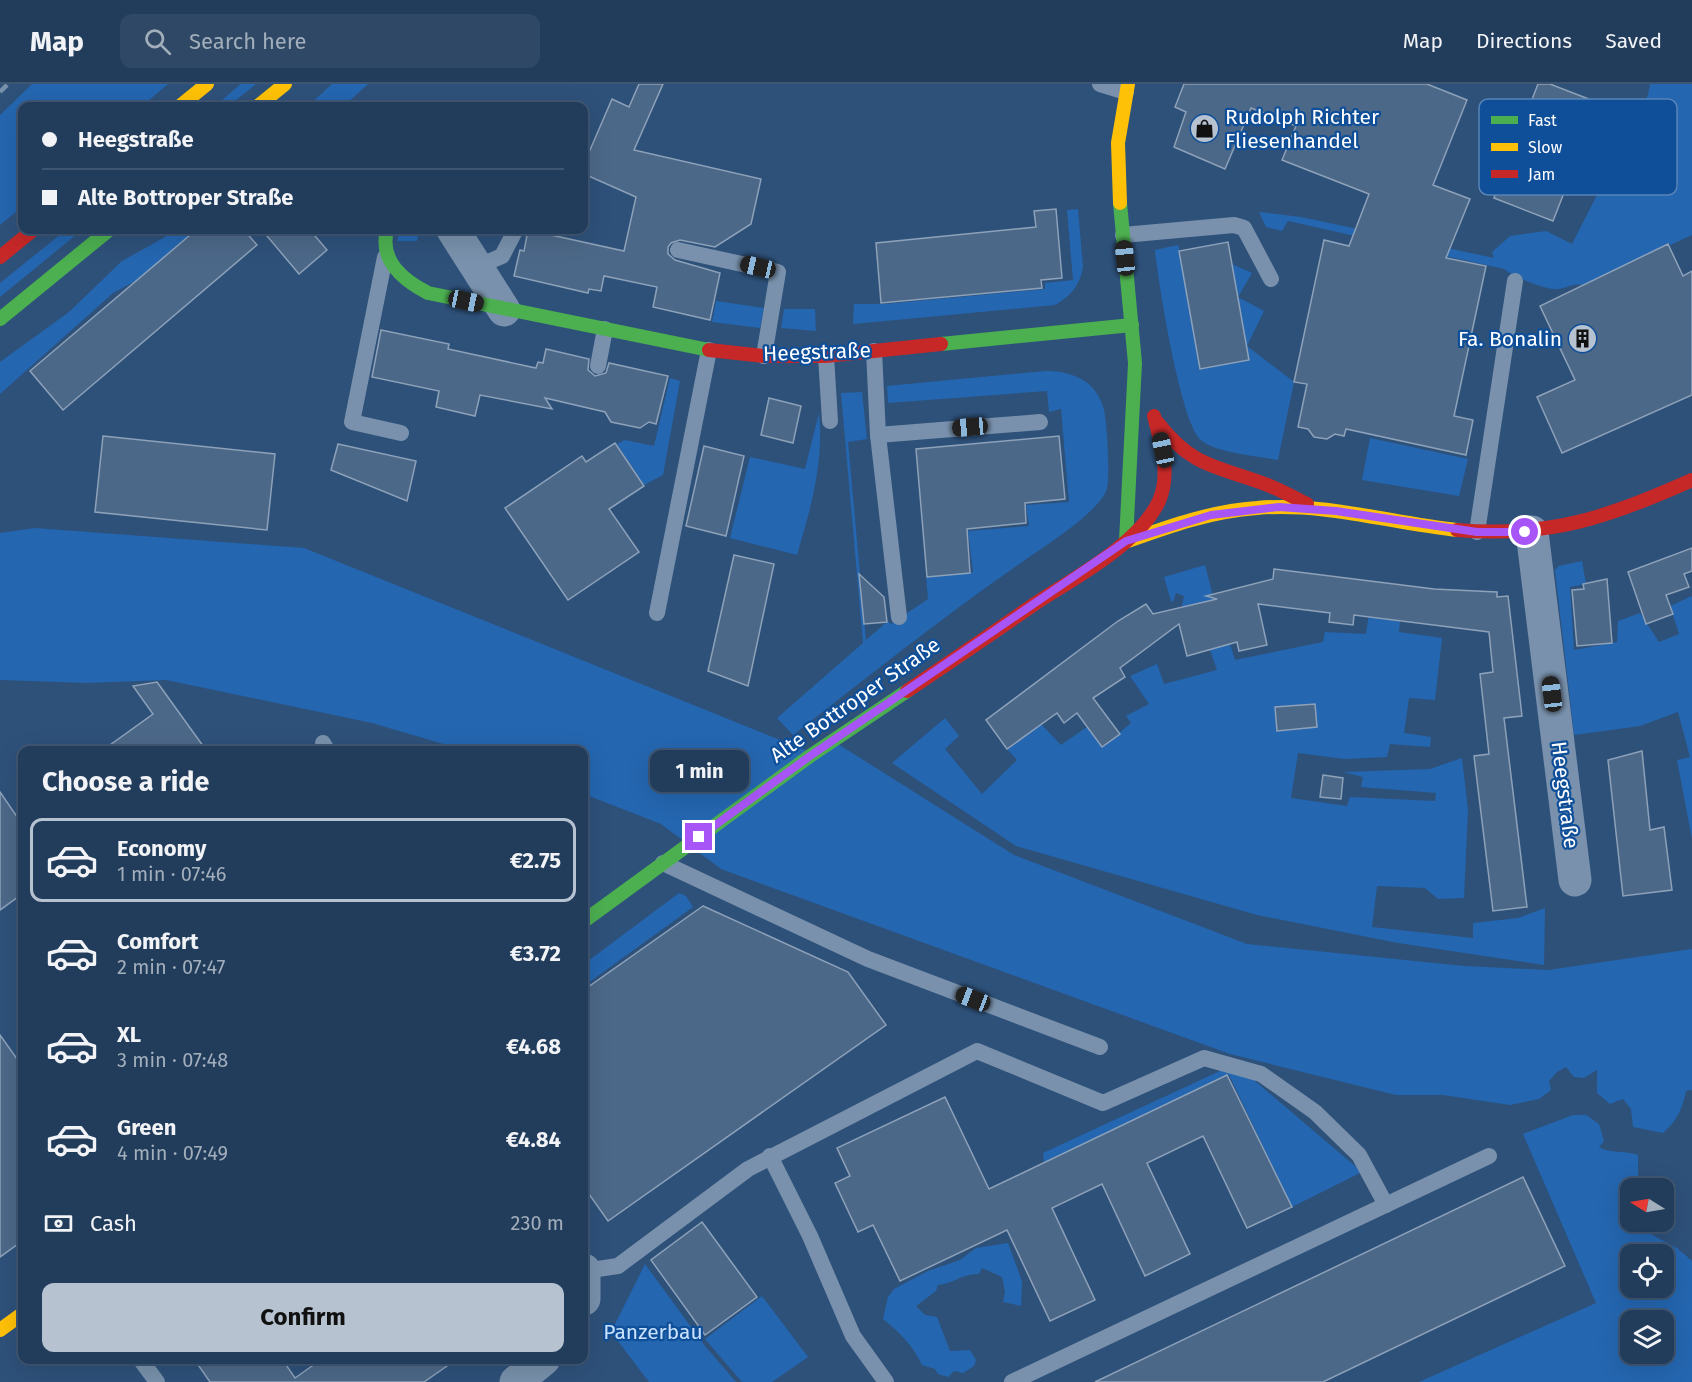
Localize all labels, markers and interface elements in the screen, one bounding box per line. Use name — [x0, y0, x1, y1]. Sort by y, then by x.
search box — [120, 14, 540, 68]
text: Map — [30, 25, 84, 58]
icon: search — [141, 25, 174, 58]
text: Search here — [189, 28, 307, 55]
text: Map — [1403, 28, 1443, 54]
text: Directions — [1476, 28, 1572, 54]
text: Saved — [1605, 28, 1662, 54]
legend — [1479, 99, 1677, 195]
place label: Rudolph Richter Fliesenhandel — [1225, 104, 1379, 154]
text: Fast — [1528, 111, 1557, 130]
shop icon: Rudolph Richter Fliesenhandel — [1188, 113, 1220, 145]
text: Heegstraße — [78, 126, 194, 153]
text: Slow — [1528, 138, 1563, 157]
text: Jam — [1528, 165, 1555, 184]
text: Alte Bottroper Straße — [78, 184, 293, 211]
car — [1114, 239, 1136, 277]
car — [738, 254, 778, 280]
car — [447, 288, 485, 314]
building icon: Fa. Bonalin — [1567, 323, 1599, 355]
place label: Fa. Bonalin — [1458, 326, 1562, 352]
street label: Heegstraße — [763, 337, 871, 367]
car — [951, 416, 989, 438]
car — [1150, 431, 1176, 469]
route start — [1511, 518, 1538, 545]
street label: Alte Bottroper Straße — [765, 632, 945, 768]
car — [1541, 675, 1563, 713]
street label: Heegstraße — [1546, 740, 1584, 850]
callout: 1 min — [650, 750, 748, 792]
text: 1 min — [675, 759, 724, 783]
text: Choose a ride — [42, 766, 209, 798]
route end — [685, 823, 712, 850]
icon: car — [45, 833, 99, 887]
text: Economy — [117, 835, 206, 862]
text: €2.75 — [510, 847, 561, 874]
text: 1 min · 07:46 — [117, 862, 227, 886]
icon: car — [45, 926, 99, 980]
text: Comfort — [117, 928, 198, 955]
text: €3.72 — [510, 940, 561, 967]
text: 2 min · 07:47 — [117, 955, 225, 979]
car — [953, 984, 993, 1014]
icon: car — [45, 1019, 99, 1073]
text: XL — [117, 1021, 141, 1048]
text: €4.68 — [506, 1033, 561, 1060]
text: 3 min · 07:48 — [117, 1048, 228, 1072]
icon: car — [45, 1112, 99, 1166]
text: Green — [117, 1114, 176, 1141]
text: €4.84 — [506, 1126, 561, 1153]
text: 4 min · 07:49 — [117, 1141, 228, 1165]
north arrow — [1620, 1178, 1674, 1232]
map controls — [1620, 1178, 1674, 1364]
icon: cash — [42, 1207, 75, 1240]
text: Cash — [90, 1210, 137, 1237]
text: 230 m — [511, 1211, 564, 1235]
button: locate — [1620, 1244, 1674, 1298]
button: Confirm — [42, 1283, 564, 1352]
button: layers — [1620, 1310, 1674, 1364]
park label: Panzerbau — [603, 1319, 703, 1345]

